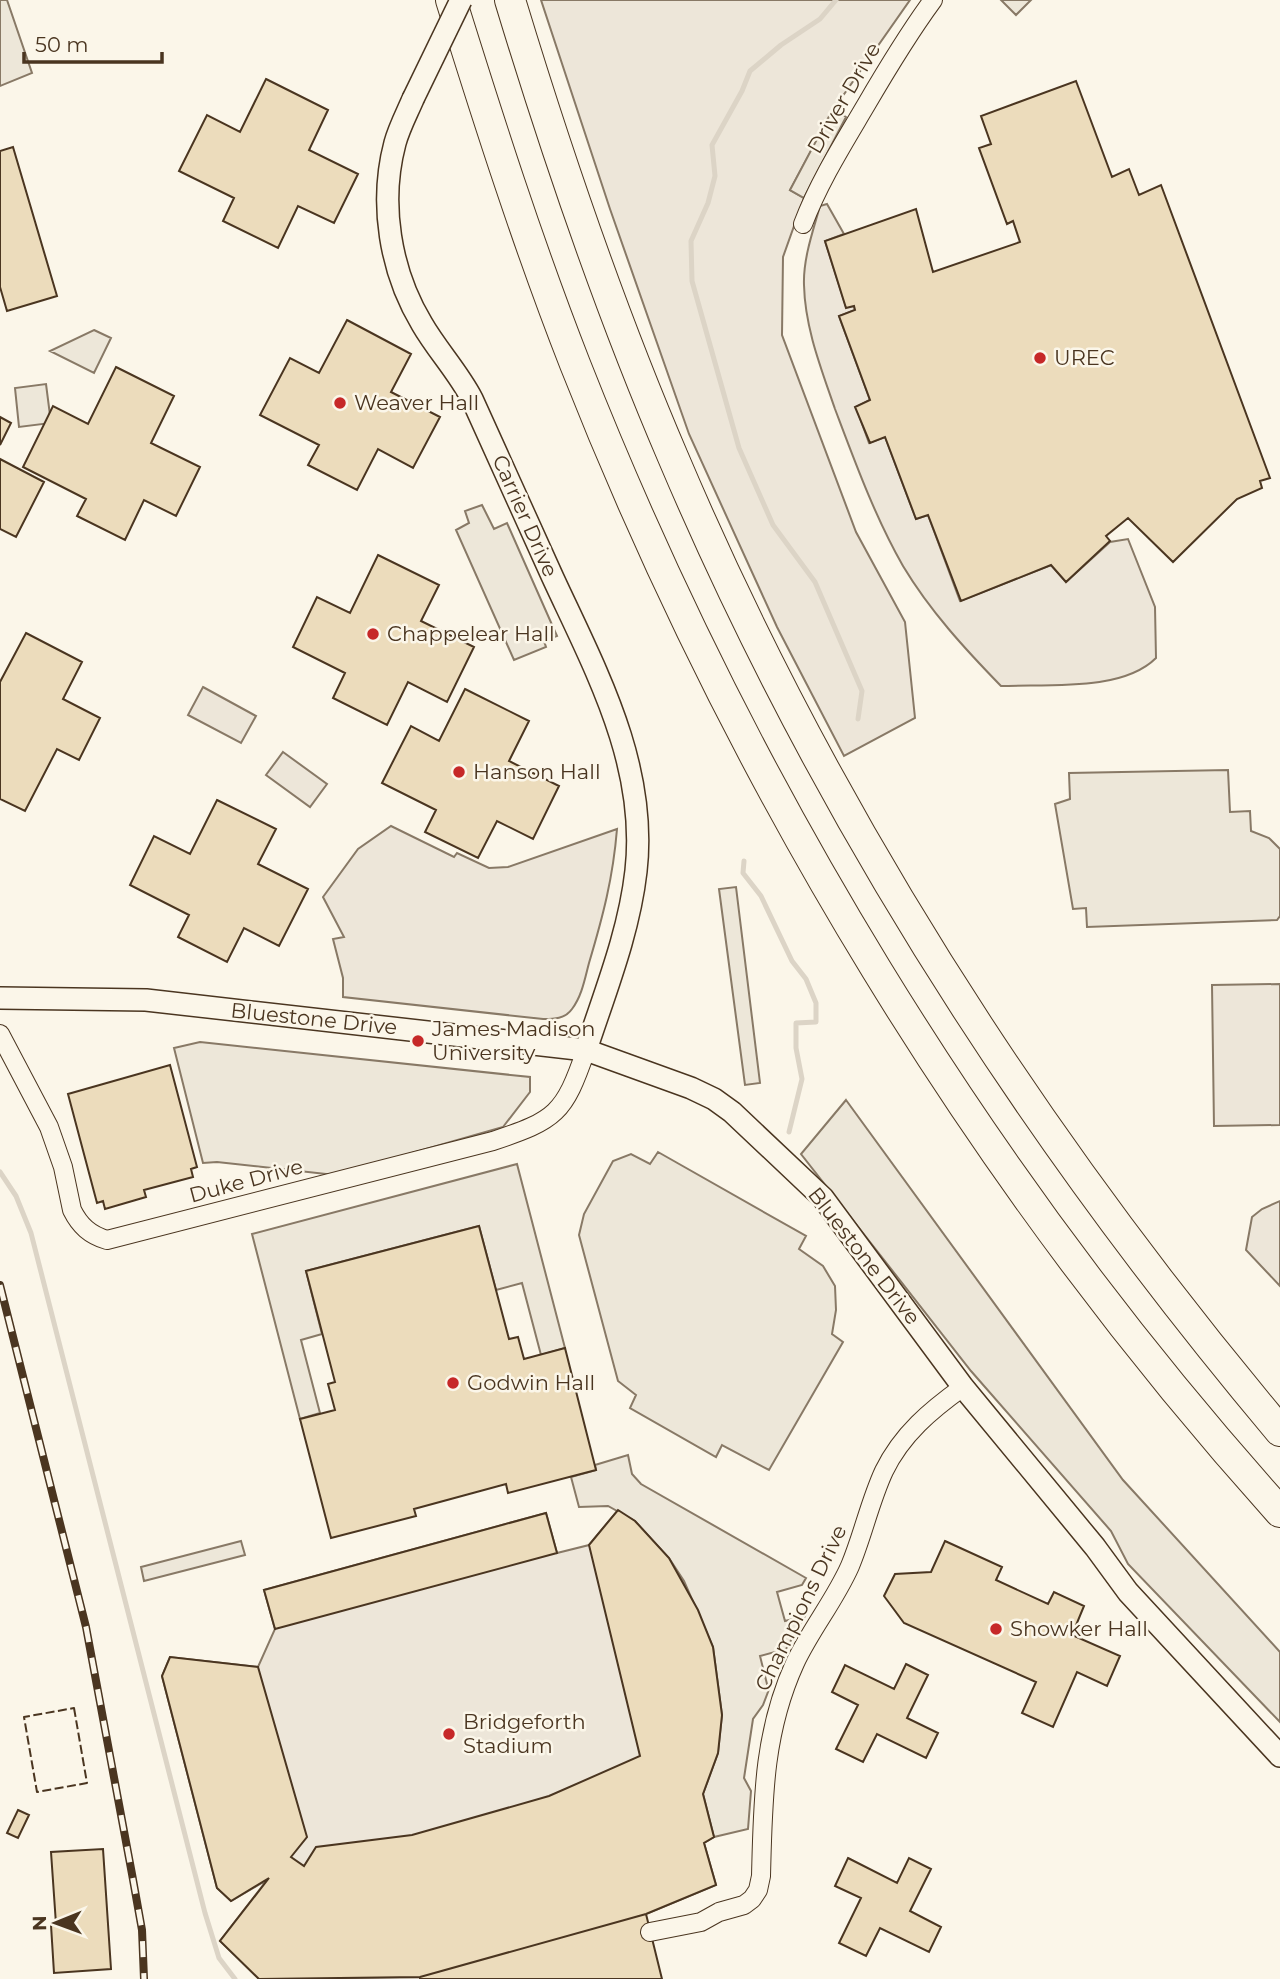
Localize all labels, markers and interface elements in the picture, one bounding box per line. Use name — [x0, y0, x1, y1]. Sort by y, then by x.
scale bar — [24, 21, 163, 65]
text: 50 m — [35, 32, 89, 57]
street label: Driver Drive — [802, 38, 885, 158]
place label: UREC — [1054, 345, 1115, 370]
marker: UREC — [1032, 350, 1048, 366]
place label: Weaver Hall — [354, 390, 479, 415]
marker: Weaver Hall — [332, 395, 348, 411]
street label: Carrier Drive — [487, 451, 563, 581]
place label: Chappelear Hall — [387, 621, 555, 646]
marker: Chappelear Hall — [365, 626, 381, 642]
place label: Hanson Hall — [473, 759, 601, 784]
marker: Hanson Hall — [451, 764, 467, 780]
street label: Bluestone Drive — [230, 997, 399, 1040]
place label: James Madison University — [431, 1016, 596, 1065]
marker: James Madison University — [410, 1033, 426, 1049]
street label: Duke Drive — [186, 1153, 305, 1208]
street label: Bluestone Drive — [803, 1182, 926, 1329]
place label: Godwin Hall — [467, 1370, 595, 1395]
marker: Godwin Hall — [445, 1375, 461, 1391]
street label: Champions Drive — [749, 1521, 852, 1695]
place label: Showker Hall — [1010, 1616, 1148, 1641]
marker: Showker Hall — [988, 1621, 1004, 1637]
place label: Bridgeforth Stadium — [463, 1709, 586, 1758]
marker: Bridgeforth Stadium — [441, 1726, 457, 1742]
north arrow — [21, 1888, 91, 1958]
text: N — [28, 1915, 51, 1931]

